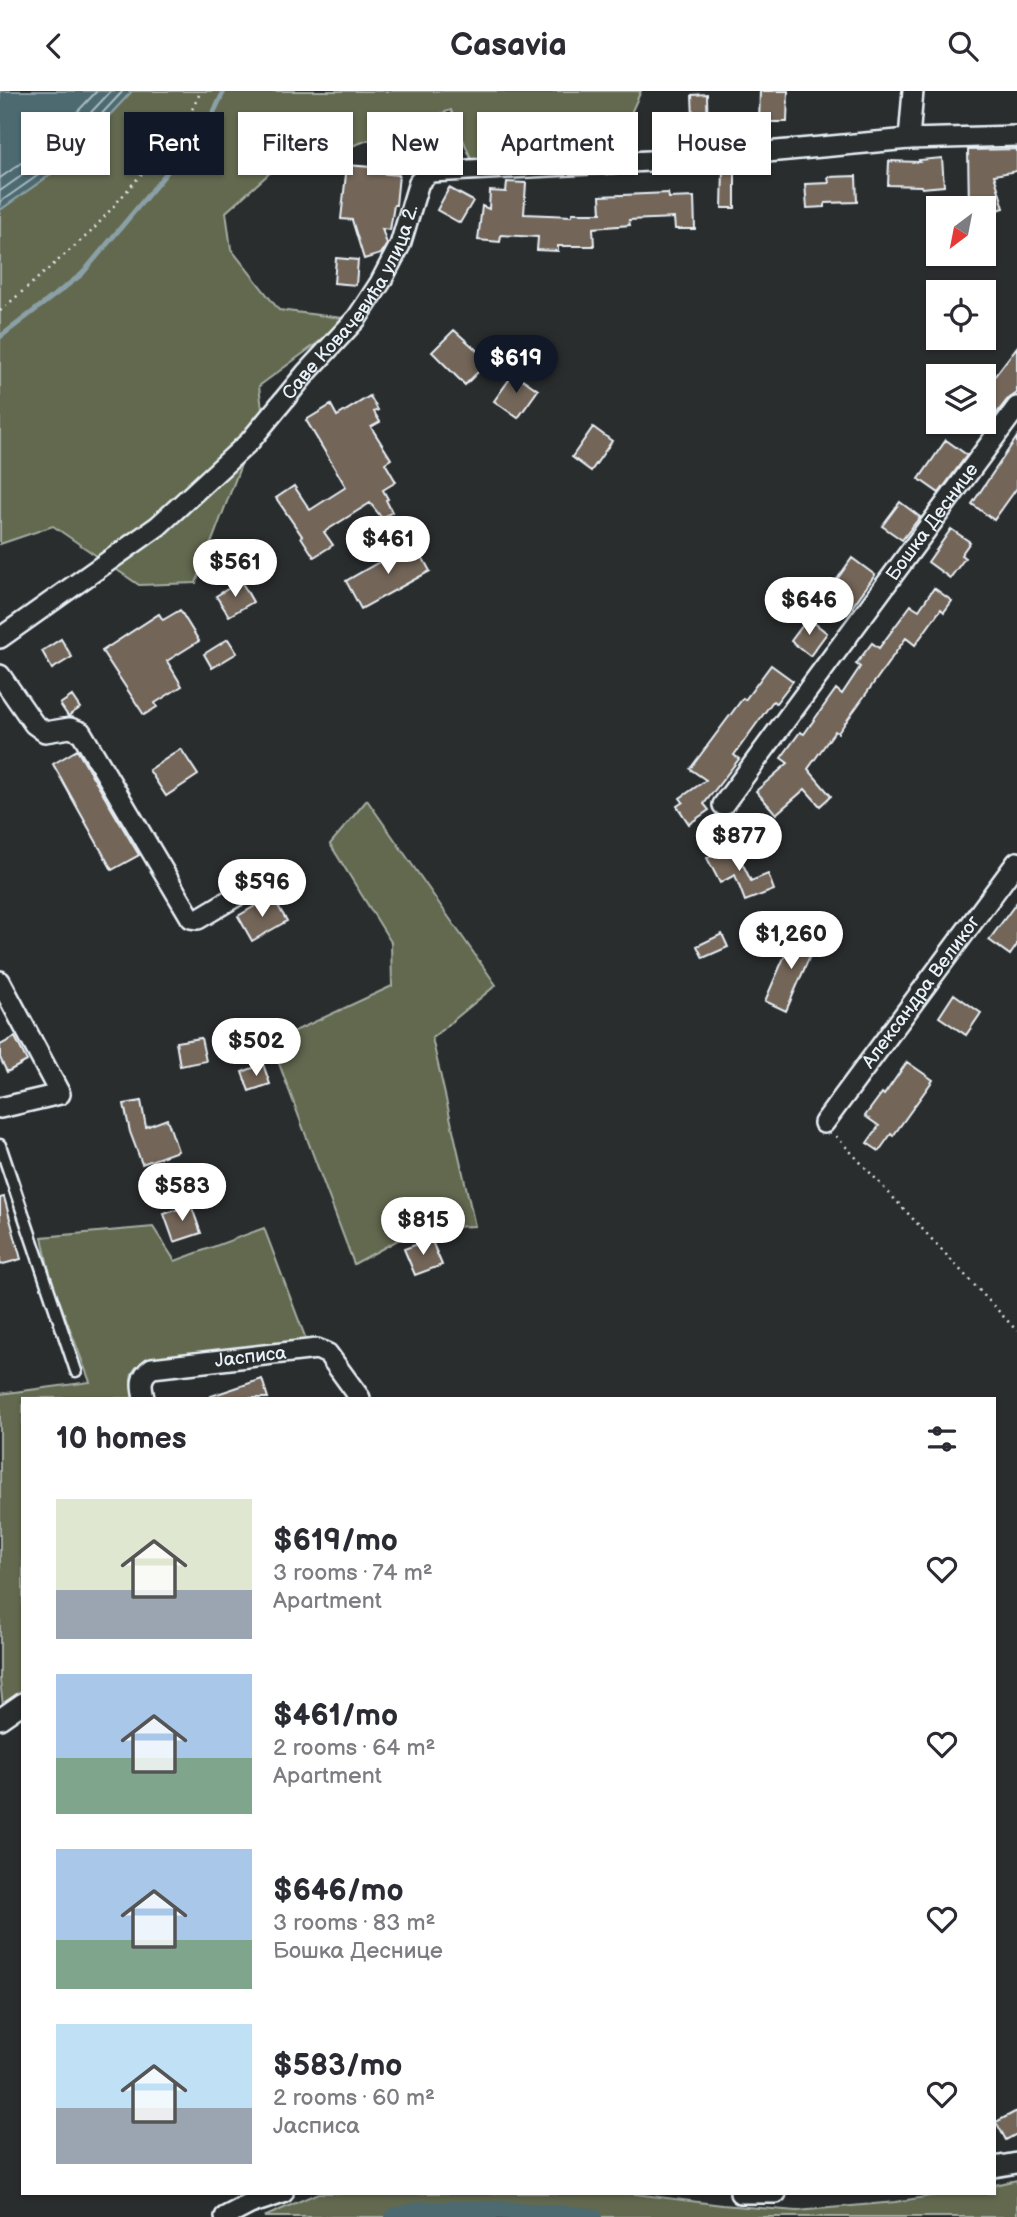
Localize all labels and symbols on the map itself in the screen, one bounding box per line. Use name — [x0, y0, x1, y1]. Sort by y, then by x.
north arrow — [926, 196, 996, 266]
street label: Саве Ковачевића улица 2. — [277, 202, 423, 405]
pin: $619 — [475, 335, 557, 395]
street label: Бошка Деснице — [881, 458, 983, 585]
pin: $461 — [347, 517, 429, 576]
pin: $561 — [194, 539, 276, 599]
pin: $646 — [768, 577, 850, 637]
pin: $877 — [698, 813, 780, 873]
pin: $596 — [221, 859, 303, 919]
pin: $1,260 — [734, 911, 848, 971]
street label: Александра Великог — [856, 911, 985, 1074]
pin: $502 — [215, 1019, 297, 1078]
pin: $583 — [141, 1163, 223, 1223]
pin: $815 — [382, 1197, 464, 1257]
street label: Јасписа — [214, 1341, 288, 1372]

